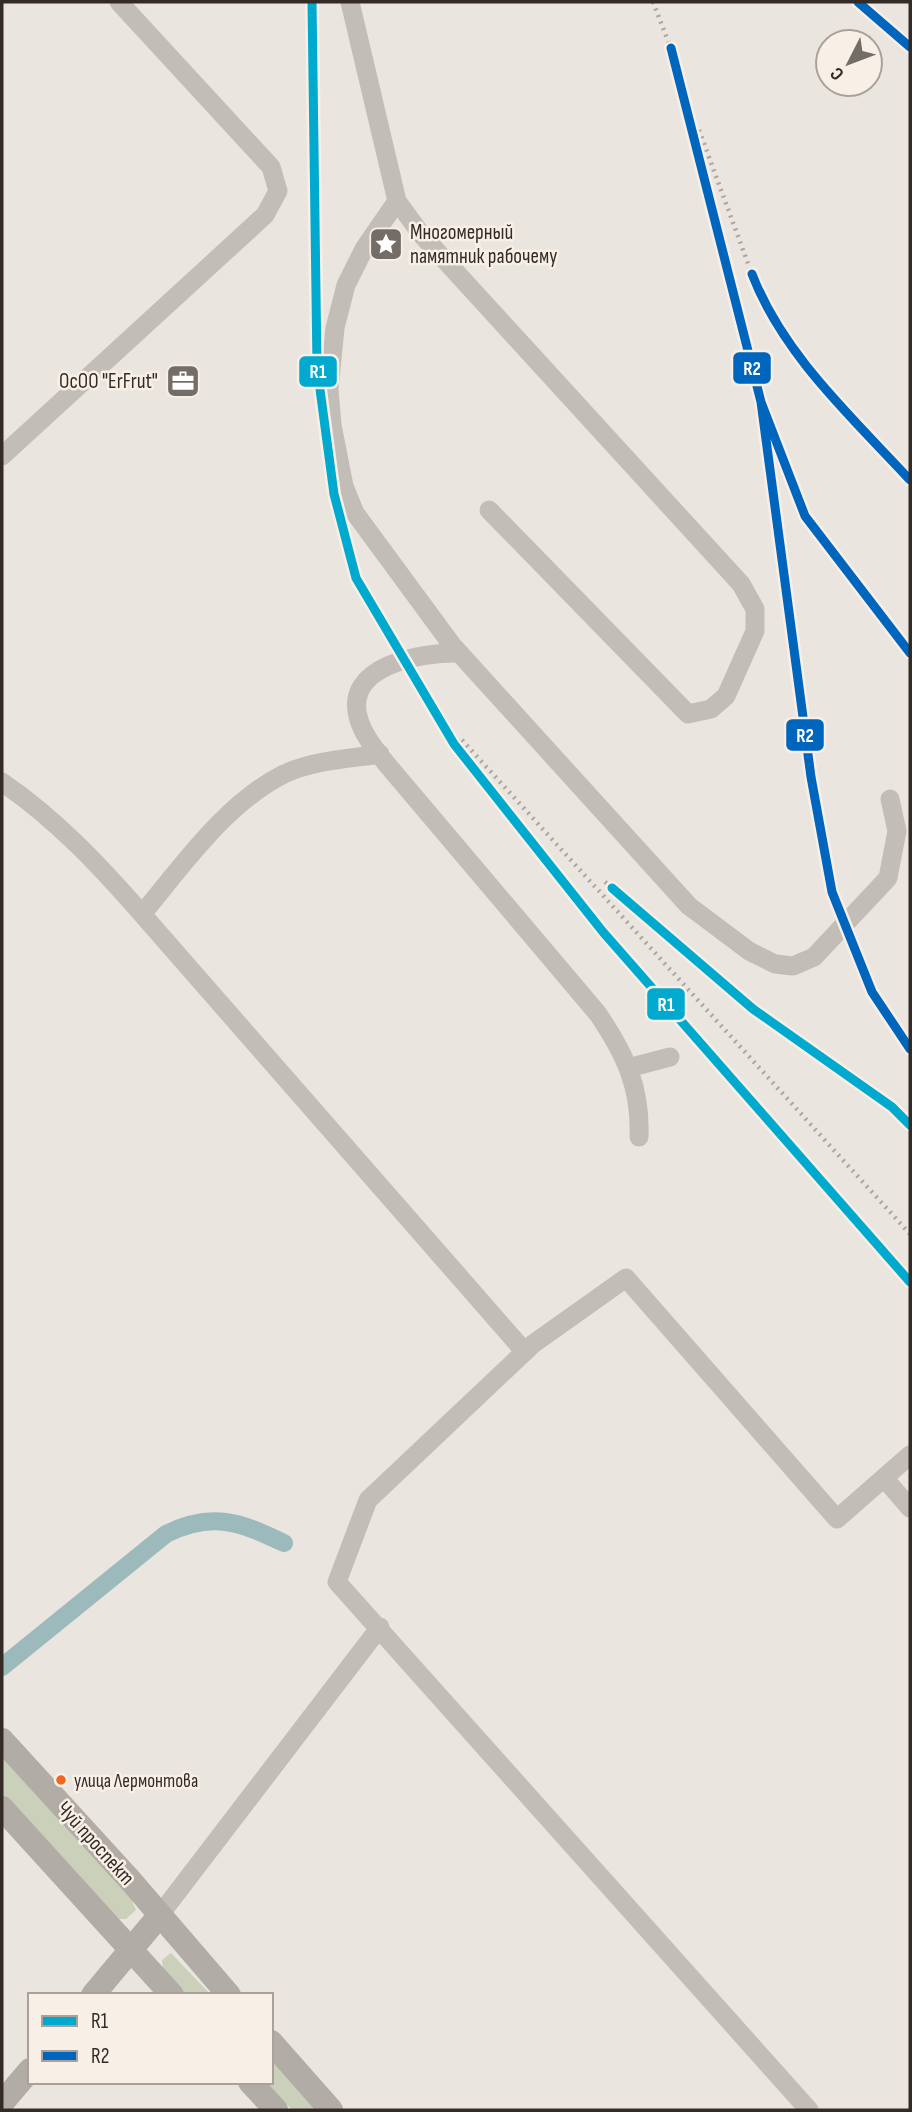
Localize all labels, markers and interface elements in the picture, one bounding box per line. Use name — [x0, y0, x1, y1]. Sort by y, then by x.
north arrow — [814, 28, 884, 98]
text: С — [826, 62, 849, 85]
place label: Многомерный памятник рабочему — [410, 220, 557, 269]
place icon: Многомерный памятник рабочему — [367, 225, 405, 263]
line badge: R2 — [732, 351, 772, 385]
line badge: R1 — [298, 355, 338, 388]
text: R2 — [743, 358, 761, 381]
text: R1 — [310, 361, 327, 384]
office icon: ОсОО "ErFrut" — [164, 362, 202, 400]
place label: ОсОО "ErFrut" — [59, 369, 158, 394]
line badge: R2 — [785, 718, 825, 752]
text: R2 — [796, 725, 814, 748]
line badge: R1 — [646, 987, 686, 1021]
text: R1 — [658, 994, 675, 1017]
place label: улица Лермонтова — [74, 1770, 198, 1793]
marker: улица Лермонтова — [54, 1773, 68, 1787]
street label: Чуй проспект — [52, 1796, 140, 1890]
legend — [28, 1993, 273, 2084]
text: R1 — [91, 2009, 109, 2034]
text: R2 — [91, 2044, 109, 2069]

